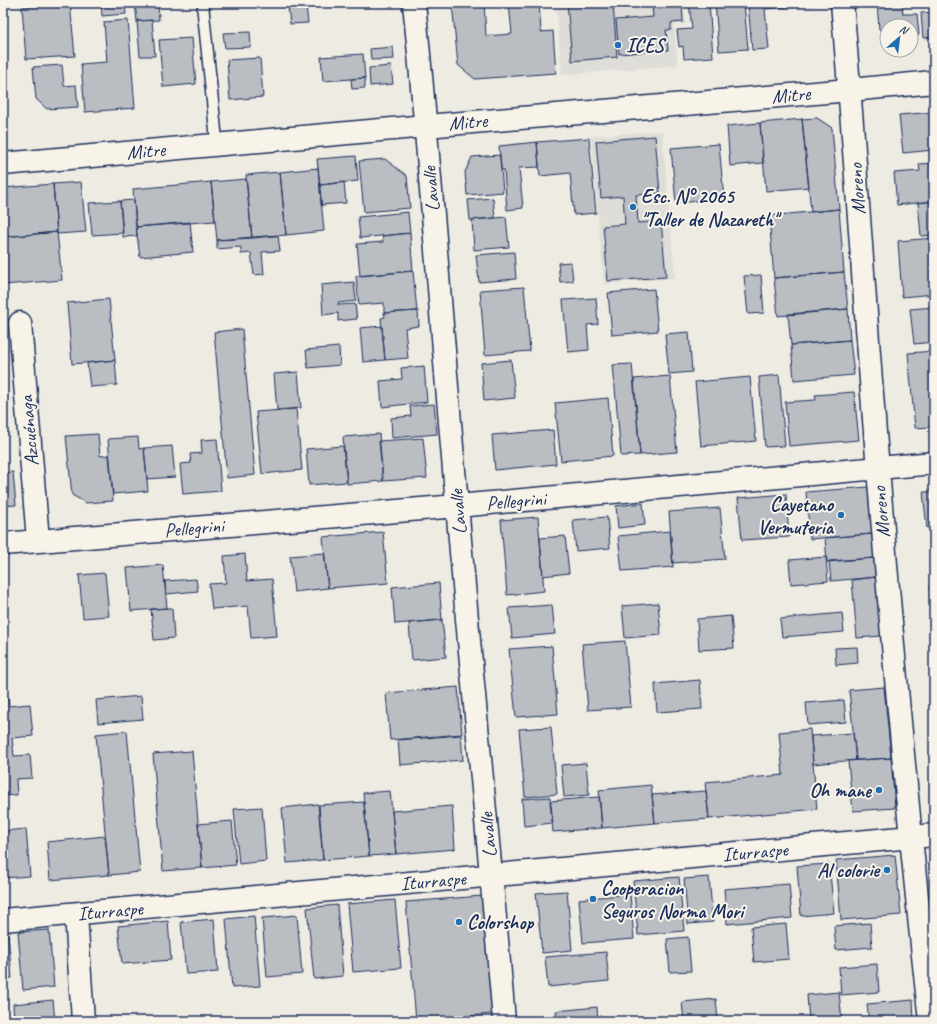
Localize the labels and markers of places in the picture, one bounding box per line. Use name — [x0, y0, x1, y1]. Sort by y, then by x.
place label: ICES — [626, 33, 667, 58]
marker: ICES — [613, 40, 623, 50]
place label: Esc. N° 2065 "Taller de Nazareth" — [641, 184, 782, 232]
marker: Esc. N° 2065 "Taller de Nazareth" — [628, 202, 638, 212]
place label: Cayetano Vermuteria — [758, 492, 835, 540]
marker: Cayetano Vermuteria — [836, 510, 846, 520]
place label: Oh mane — [809, 778, 872, 803]
marker: Oh mane — [874, 785, 884, 795]
place label: Al colorie — [817, 858, 881, 883]
marker: Al colorie — [882, 865, 892, 875]
place label: Cooperacion Seguros Norma Mori — [601, 876, 746, 924]
marker: Cooperacion Seguros Norma Mori — [588, 894, 598, 904]
place label: Colorshop — [467, 910, 534, 935]
marker: Colorshop — [454, 917, 464, 927]

